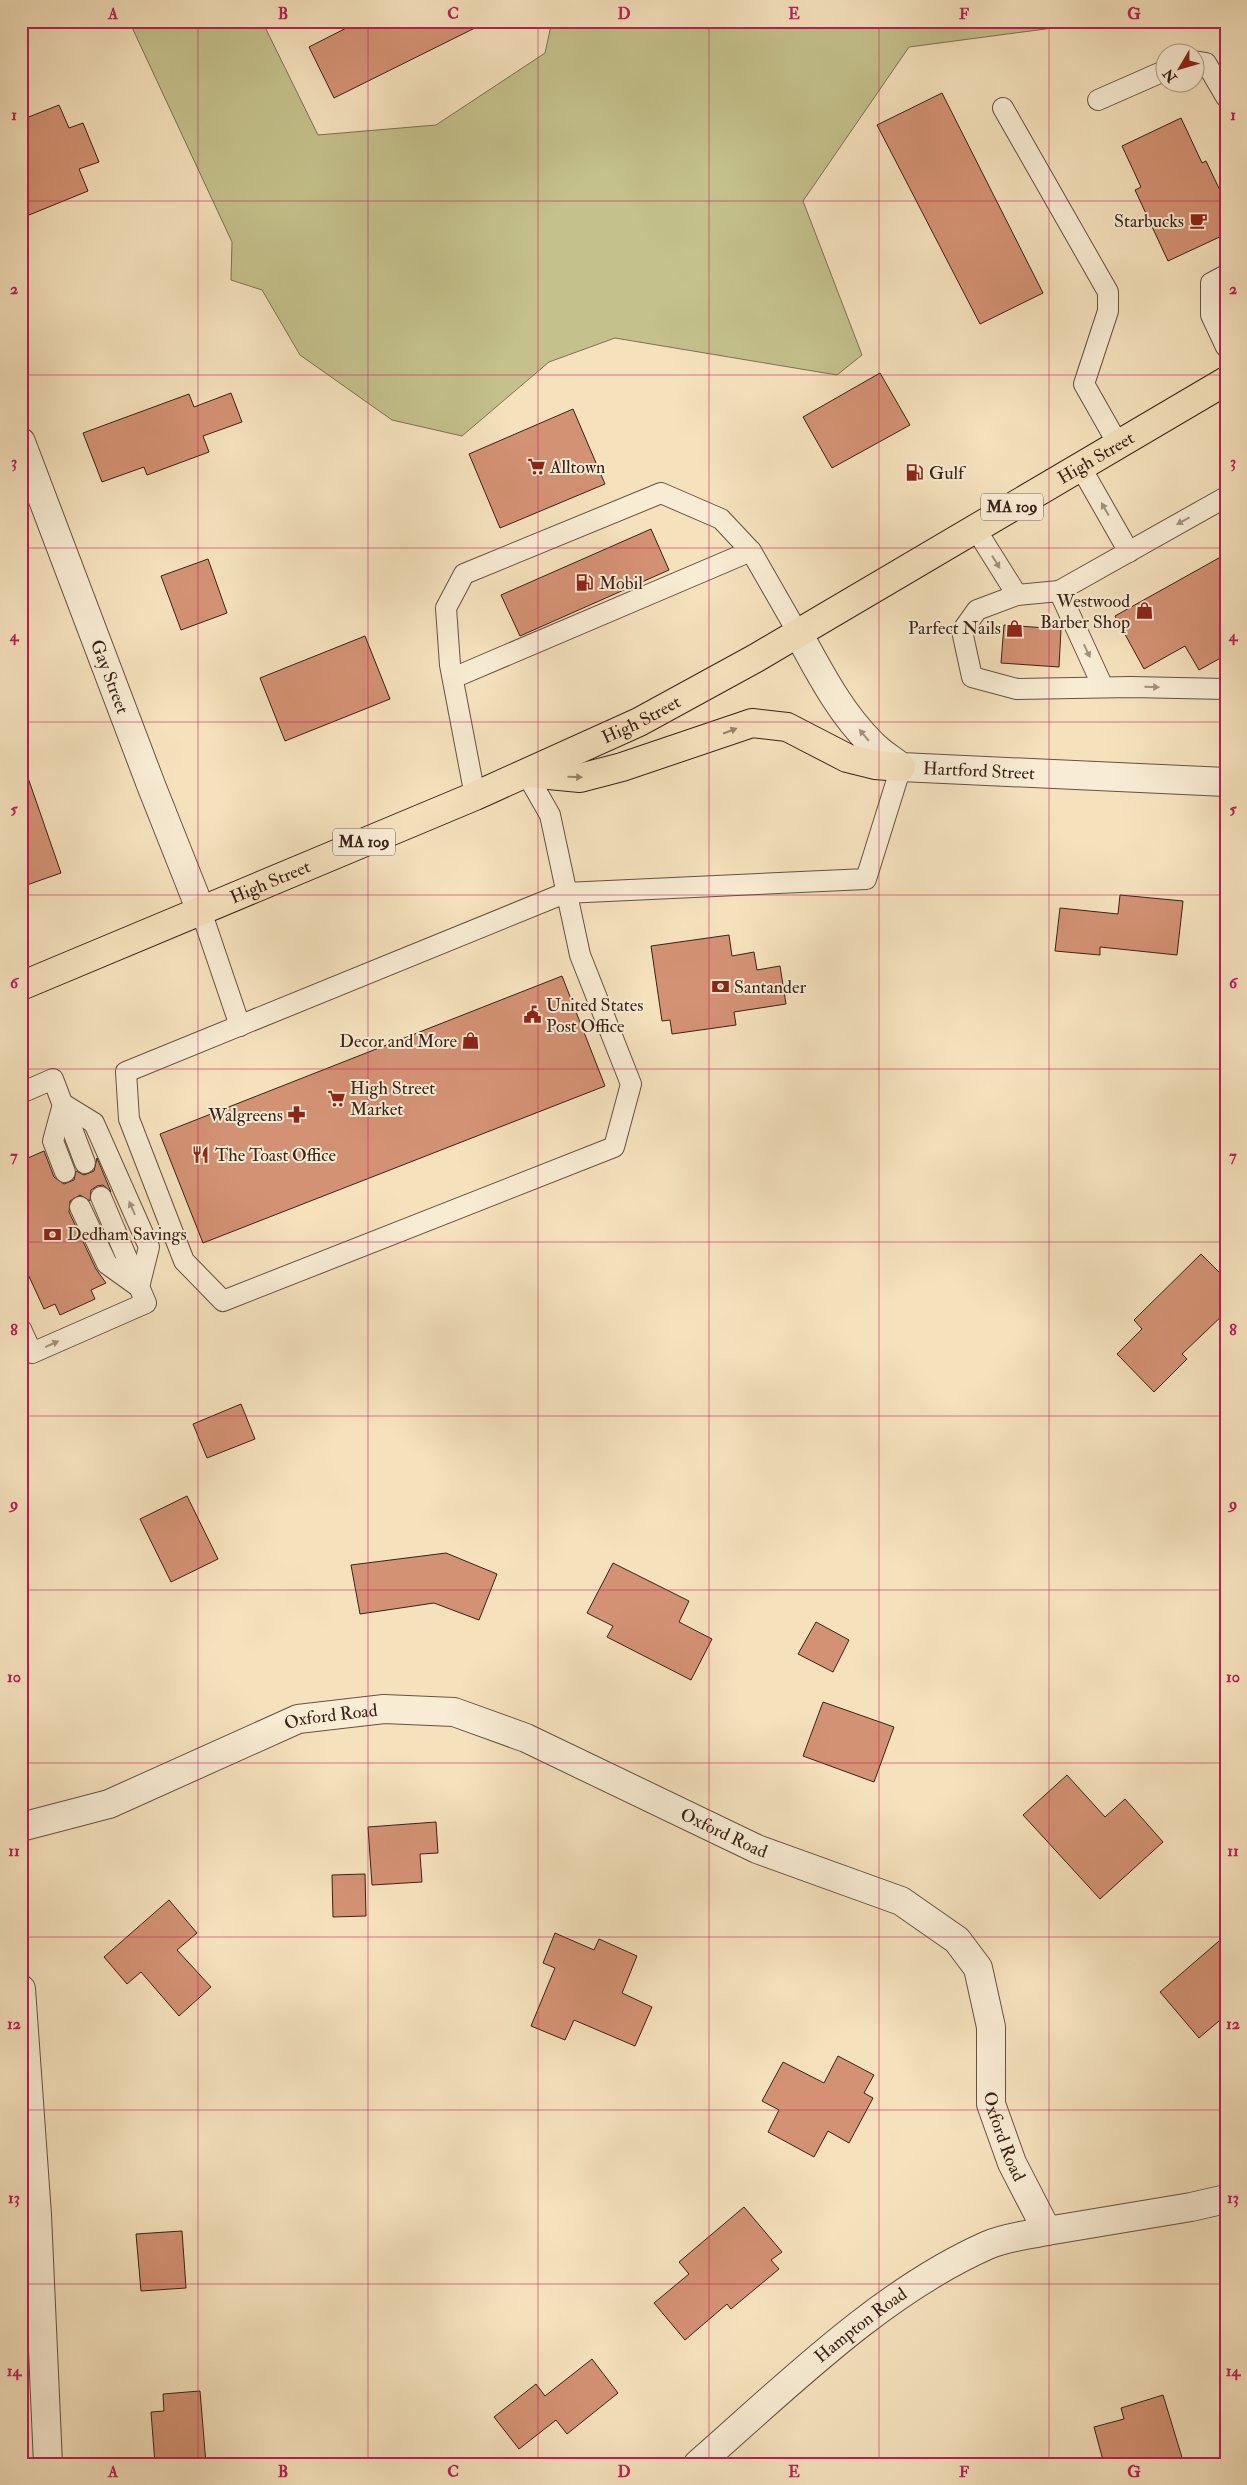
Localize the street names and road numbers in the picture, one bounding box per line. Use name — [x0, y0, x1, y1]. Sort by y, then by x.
street label: High Street — [1053, 426, 1139, 489]
road number: MA 109 — [981, 494, 1043, 520]
street label: Gay Street — [85, 636, 135, 717]
street label: High Street — [598, 690, 685, 749]
street label: Hartford Street — [923, 757, 1035, 785]
road number: MA 109 — [333, 829, 395, 856]
street label: High Street — [226, 855, 314, 909]
street label: Oxford Road — [280, 1698, 379, 1735]
street label: Oxford Road — [677, 1802, 771, 1863]
street label: Oxford Road — [980, 2092, 1031, 2185]
street label: Hampton Road — [810, 2282, 911, 2368]

